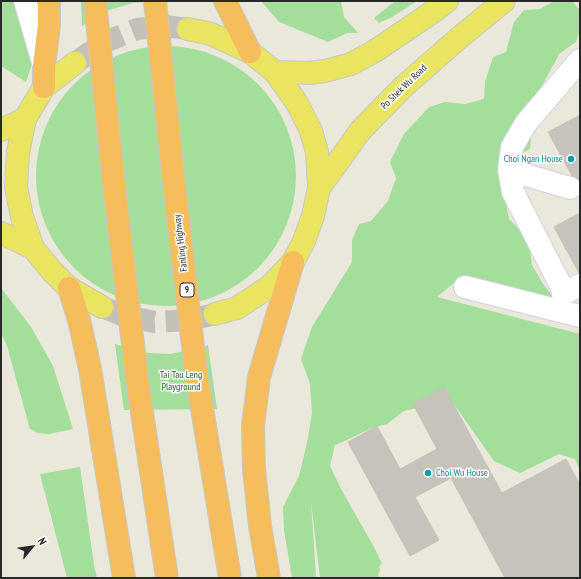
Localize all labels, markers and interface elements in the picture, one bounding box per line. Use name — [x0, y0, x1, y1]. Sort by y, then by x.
street label: Po Shek Wu Road — [378, 62, 430, 112]
place label: Choi Ngan House — [504, 153, 563, 165]
marker: Choi Ngan House — [566, 154, 576, 164]
street label: Fanling Highway — [172, 214, 190, 272]
road number: 9 — [180, 283, 194, 297]
park label: Tai Tau Leng Playground — [160, 369, 202, 392]
place label: Choi Wu House — [436, 467, 488, 479]
marker: Choi Wu House — [423, 468, 433, 478]
north arrow — [12, 527, 52, 567]
text: N — [35, 535, 50, 547]

